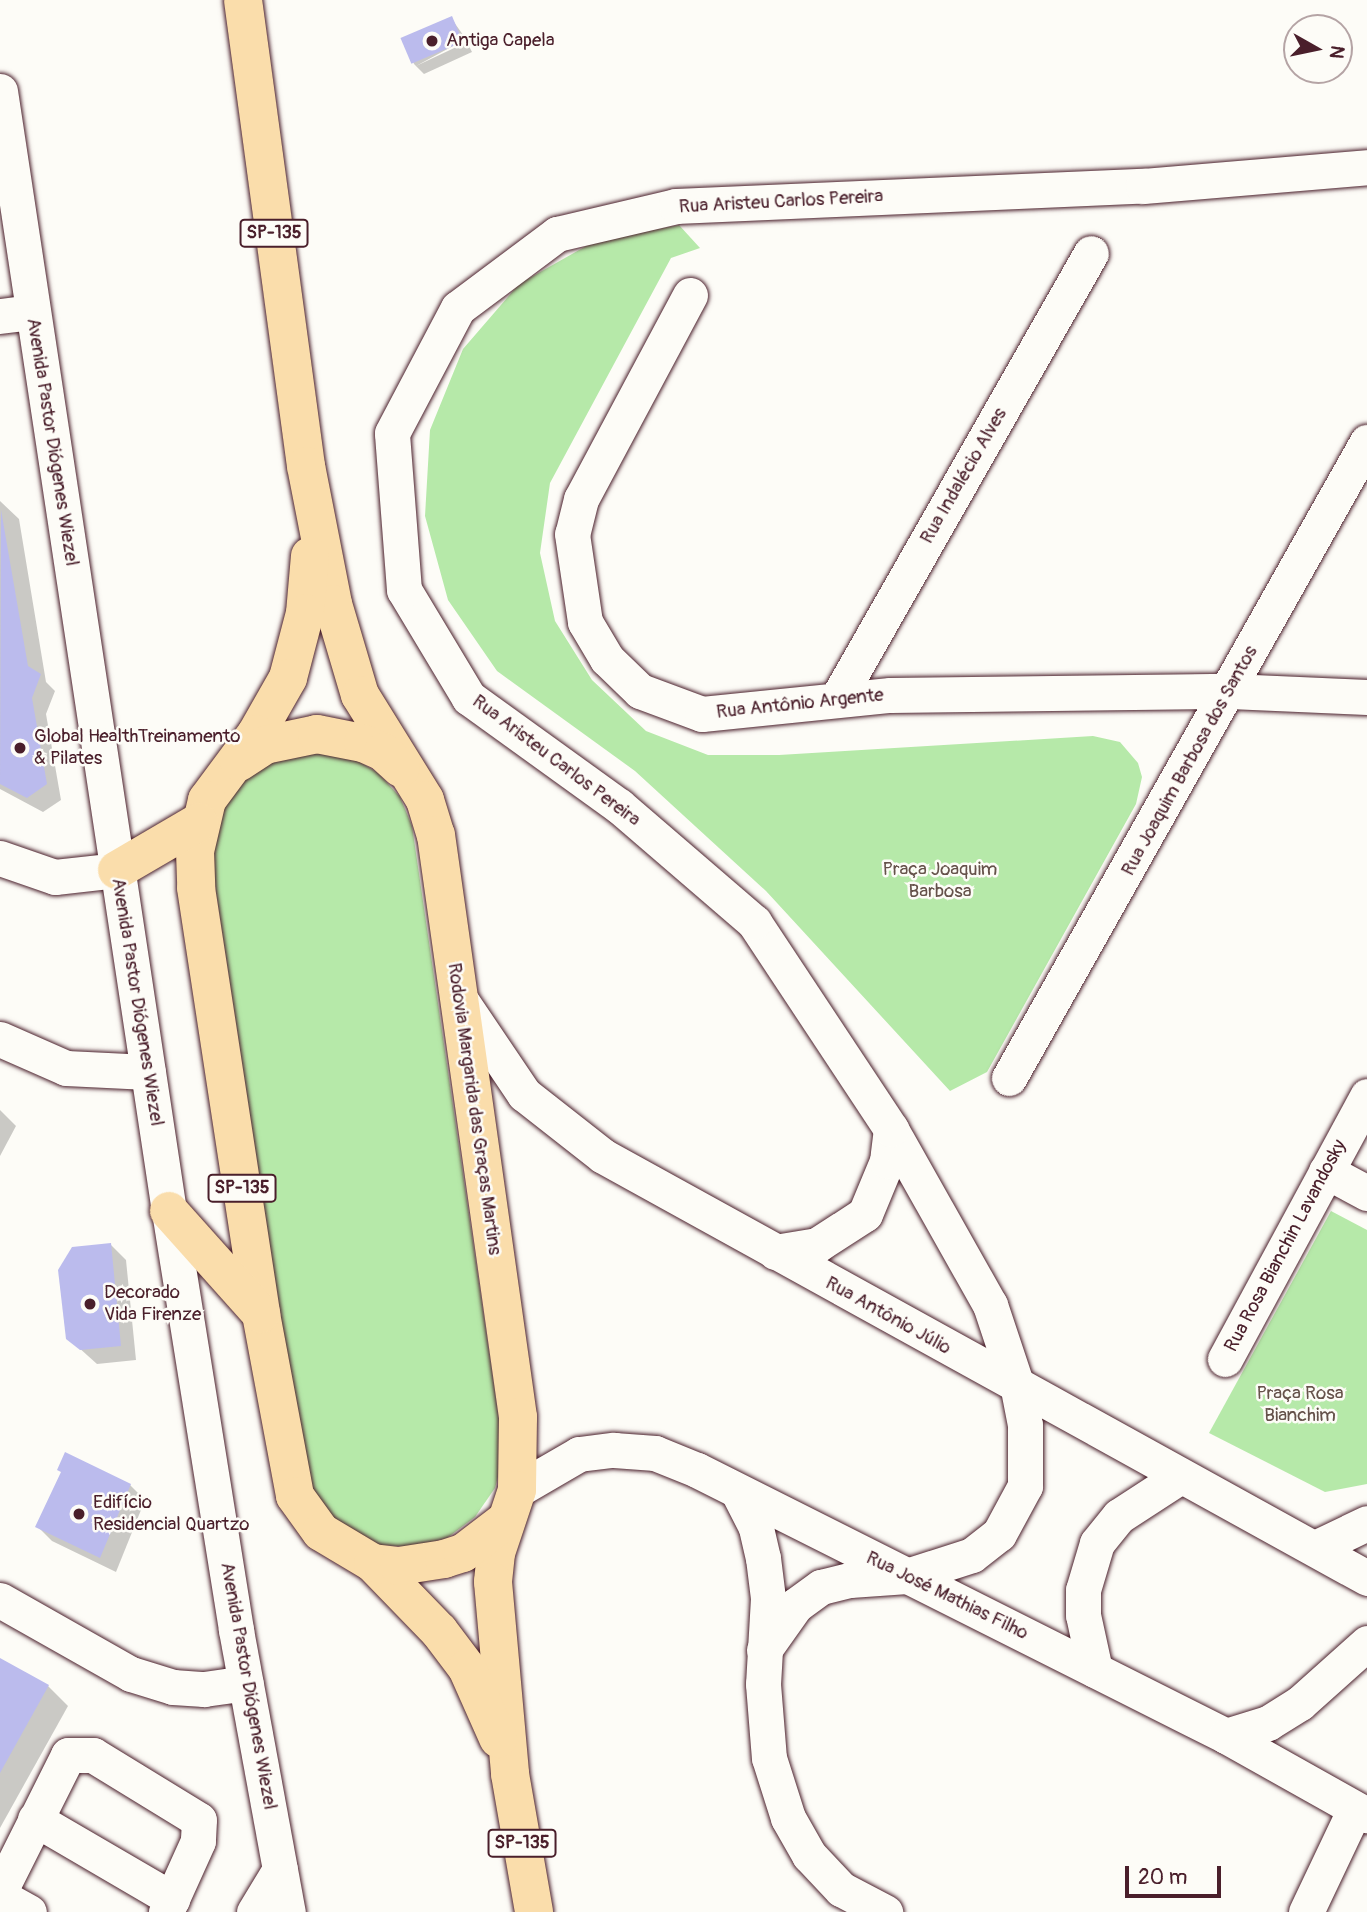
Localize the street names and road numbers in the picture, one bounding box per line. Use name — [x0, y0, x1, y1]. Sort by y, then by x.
street label: Rua Aristeu Carlos Pereira — [678, 185, 884, 219]
road number: SP-135 — [239, 218, 309, 247]
street label: Avenida Pastor Diógenes Wiezel — [21, 316, 83, 568]
street label: Rua Indalécio Alves — [916, 404, 1012, 548]
street label: Rua Joaquim Barbosa dos Santos — [1117, 642, 1263, 880]
street label: Rua Antônio Argente — [715, 684, 885, 724]
street label: Rua Aristeu Carlos Pereira — [467, 690, 645, 832]
street label: Avenida Pastor Diógenes Wiezel — [106, 876, 168, 1128]
street label: Rodovia Margarida das Graças Martins — [442, 962, 506, 1256]
street label: Rua Rosa Bianchin Lavandosky — [1220, 1136, 1352, 1356]
road number: SP-135 — [207, 1174, 277, 1203]
street label: Rua Antônio Júlio — [821, 1272, 955, 1360]
street label: Rua José Mathias Filho — [862, 1547, 1032, 1645]
street label: Avenida Pastor Diógenes Wiezel — [215, 1561, 281, 1811]
road number: SP-135 — [487, 1828, 557, 1857]

